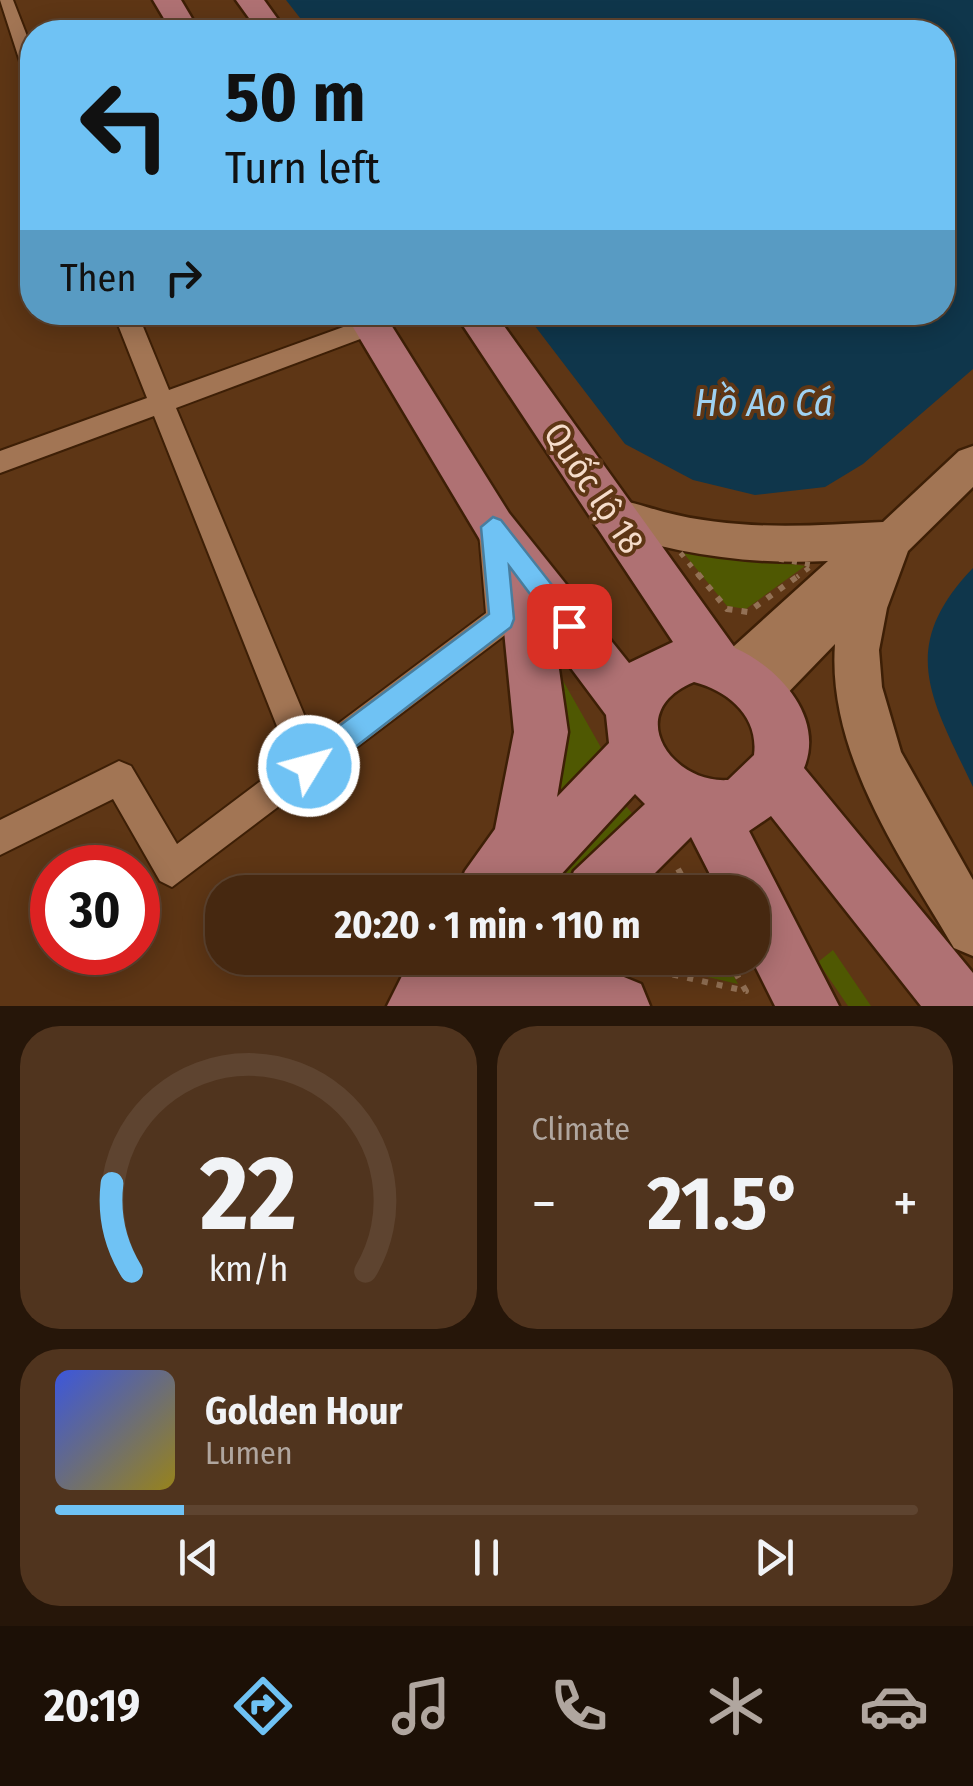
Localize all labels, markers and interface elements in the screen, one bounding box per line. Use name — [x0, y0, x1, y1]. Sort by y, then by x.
text: 50 m — [225, 56, 366, 140]
icon: left — [60, 60, 190, 190]
text: Turn left — [225, 141, 380, 195]
icon: right — [156, 250, 211, 305]
text: Then — [60, 255, 136, 301]
water label: Hồ Ao Cá — [695, 380, 833, 426]
street label: Quốc lộ 18 — [535, 415, 653, 561]
pin — [527, 584, 612, 669]
icon: arrive — [542, 599, 597, 654]
position arrow — [257, 714, 361, 818]
speed limit sign: 30 — [30, 845, 160, 975]
text: 20:20 · 1 min · 110 m — [334, 902, 641, 948]
text: Climate — [532, 1110, 630, 1148]
text: 22 — [199, 1132, 296, 1257]
text: 21.5° — [648, 1159, 802, 1249]
text: − — [532, 1171, 556, 1237]
text: + — [893, 1171, 918, 1237]
text: km/h — [208, 1248, 288, 1290]
text: Golden Hour — [205, 1388, 403, 1434]
text: Lumen — [205, 1434, 293, 1472]
icon: previous — [171, 1530, 226, 1585]
icon: pause — [459, 1530, 514, 1585]
icon: next — [747, 1530, 802, 1585]
icon: directions — [228, 1671, 298, 1741]
icon: music — [386, 1671, 456, 1741]
icon: phone — [544, 1671, 614, 1741]
icon: climate — [701, 1671, 771, 1741]
icon: car — [859, 1671, 929, 1741]
text: 20:19 — [44, 1679, 140, 1733]

